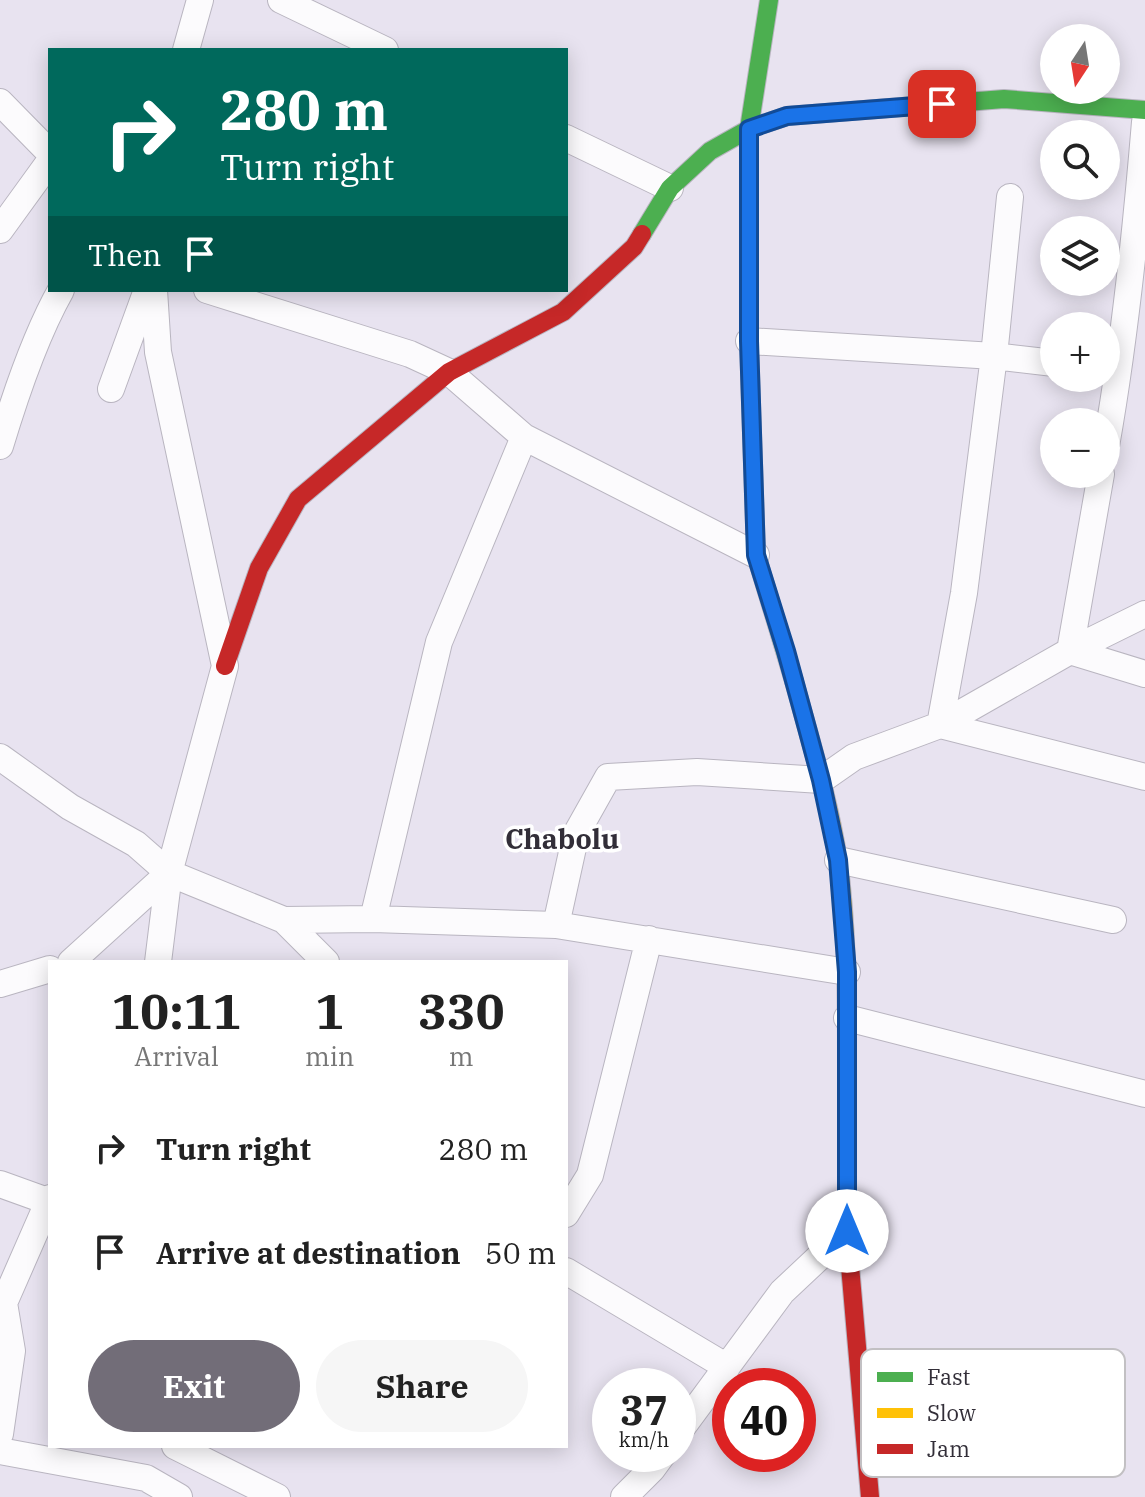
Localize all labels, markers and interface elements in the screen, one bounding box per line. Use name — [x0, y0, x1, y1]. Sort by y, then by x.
north arrow — [1040, 24, 1120, 104]
map controls — [1040, 24, 1120, 488]
pin — [908, 70, 976, 138]
text: 280 m — [220, 73, 388, 145]
icon: right — [88, 80, 192, 184]
icon: arrive — [920, 82, 964, 126]
button: search — [1040, 120, 1120, 200]
text: Turn right — [220, 143, 394, 190]
button: layers — [1040, 216, 1120, 296]
icon: arrive — [178, 232, 222, 276]
text: Then — [88, 235, 162, 274]
button: + — [1040, 312, 1120, 392]
button: − — [1040, 408, 1120, 488]
district label: Chabolu — [505, 820, 619, 857]
text: 10:11 — [112, 980, 241, 1042]
text: 1 — [315, 980, 344, 1042]
text: 330 — [418, 980, 504, 1042]
text: Arrival — [134, 1039, 219, 1073]
text: min — [305, 1039, 354, 1073]
text: m — [449, 1039, 474, 1073]
icon: right — [88, 1126, 132, 1170]
text: Turn right — [156, 1129, 311, 1168]
text: 280 m — [438, 1129, 528, 1168]
position arrow — [805, 1189, 889, 1273]
icon: arrive — [88, 1230, 132, 1274]
text: Arrive at destination — [156, 1233, 461, 1272]
text: 50 m — [485, 1233, 556, 1272]
button: Exit — [88, 1340, 300, 1432]
button: Share — [316, 1340, 528, 1432]
legend — [861, 1349, 1125, 1477]
text: Fast — [927, 1362, 970, 1391]
speed limit sign: 40 — [712, 1368, 816, 1472]
text: 37 — [620, 1384, 668, 1436]
text: Slow — [927, 1398, 976, 1427]
text: km/h — [619, 1426, 669, 1453]
text: Jam — [927, 1434, 970, 1463]

